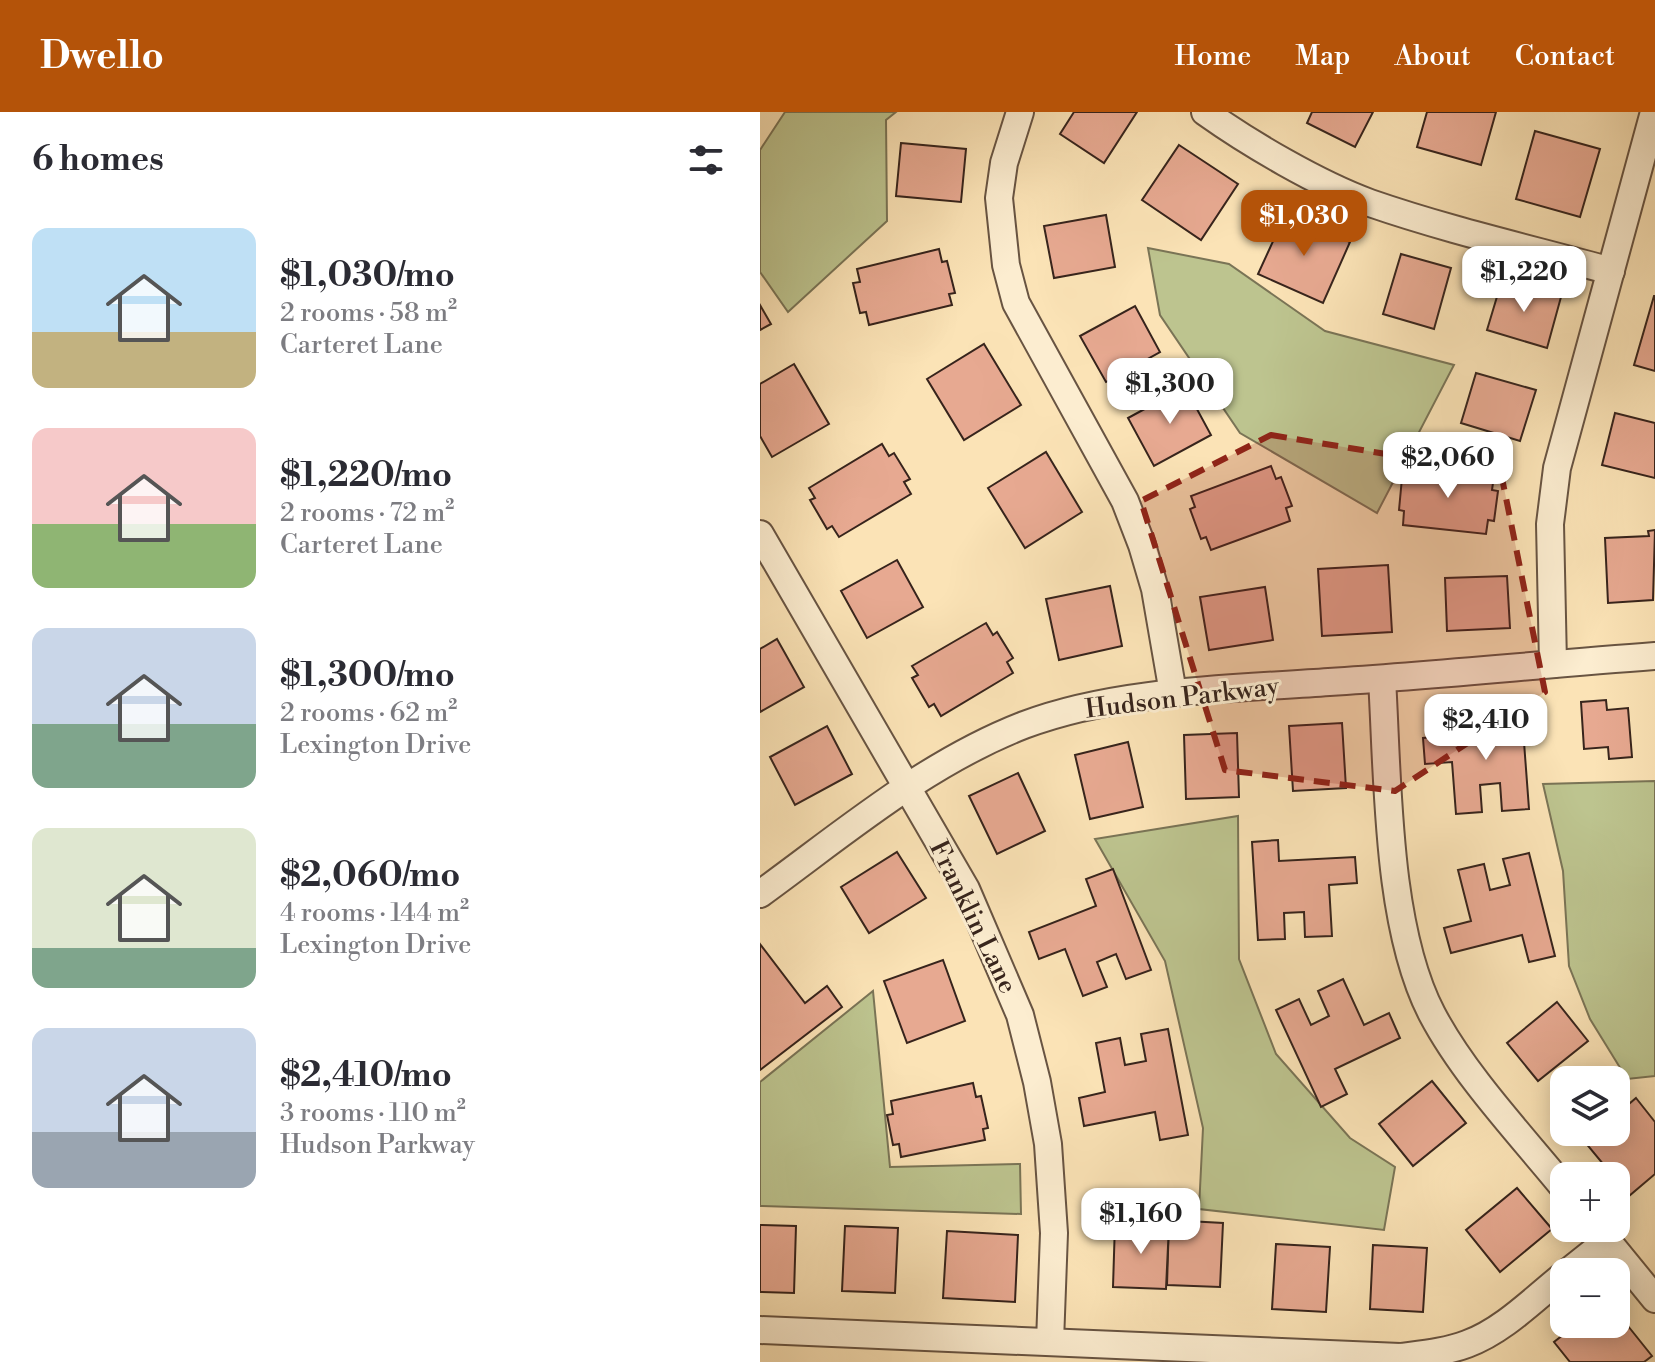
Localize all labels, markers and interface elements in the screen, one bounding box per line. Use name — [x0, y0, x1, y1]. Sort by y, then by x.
text: Dwello — [40, 33, 164, 80]
text: Home — [1175, 39, 1251, 74]
text: Map — [1295, 39, 1350, 74]
text: About — [1394, 39, 1471, 74]
text: Contact — [1515, 39, 1615, 74]
icon: filters — [684, 138, 728, 182]
text: 6 homes — [32, 139, 164, 181]
pin: $1,030 — [1239, 190, 1369, 258]
text: $1,030 — [1259, 200, 1349, 232]
pin: $1,220 — [1459, 246, 1589, 314]
text: $1,030/mo — [280, 255, 455, 297]
text: $1,220 — [1480, 256, 1568, 288]
icon: home — [96, 260, 192, 356]
text: 2 rooms · 58 m² — [280, 297, 457, 329]
text: Carteret Lane — [280, 329, 443, 361]
pin: $1,300 — [1105, 358, 1235, 426]
text: $1,300 — [1125, 368, 1215, 400]
pin: $2,060 — [1383, 432, 1513, 500]
text: $2,060 — [1401, 442, 1495, 474]
text: $1,220/mo — [280, 455, 452, 497]
icon: home — [96, 460, 192, 556]
text: 2 rooms · 72 m² — [280, 497, 454, 529]
text: Carteret Lane — [280, 529, 443, 561]
text: $1,300/mo — [280, 655, 455, 697]
icon: home — [96, 660, 192, 756]
street label: Hudson Parkway — [1083, 670, 1281, 726]
pin: $2,410 — [1421, 694, 1551, 762]
text: 2 rooms · 62 m² — [280, 697, 457, 729]
text: $2,410 — [1442, 704, 1530, 736]
text: Lexington Drive — [280, 729, 472, 761]
street label: Franklin Lane — [922, 835, 1024, 999]
text: $2,060/mo — [280, 855, 460, 897]
icon: home — [96, 860, 192, 956]
text: 4 rooms · 144 m² — [280, 897, 469, 929]
text: Lexington Drive — [280, 929, 472, 961]
text: $2,410/mo — [280, 1055, 452, 1097]
icon: home — [96, 1060, 192, 1156]
map controls — [1550, 1066, 1630, 1338]
button: layers — [1550, 1066, 1630, 1146]
text: 3 rooms · 110 m² — [280, 1097, 466, 1129]
text: Hudson Parkway — [280, 1129, 475, 1161]
button: + — [1550, 1162, 1630, 1242]
pin: $1,160 — [1076, 1188, 1206, 1256]
text: $1,160 — [1099, 1198, 1183, 1230]
button: − — [1550, 1258, 1630, 1338]

